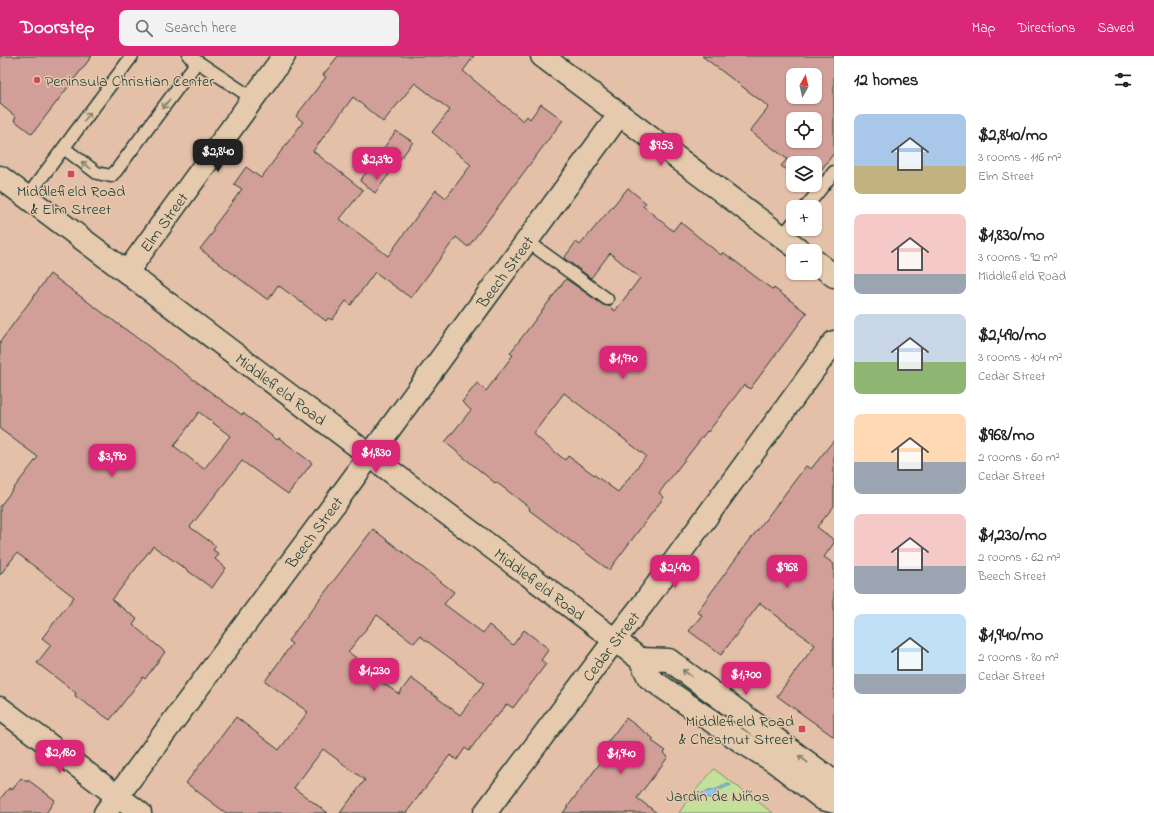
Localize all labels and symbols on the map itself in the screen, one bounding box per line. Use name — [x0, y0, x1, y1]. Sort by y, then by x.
north arrow — [786, 68, 822, 104]
place label: Peninsula Christian Center — [45, 70, 214, 94]
marker: Peninsula Christian Center — [32, 75, 42, 85]
one-way arrow — [162, 99, 170, 110]
one-way arrow — [83, 112, 92, 123]
pin: $953 — [637, 133, 685, 167]
pin: $2,840 — [185, 139, 251, 173]
pin: $2,390 — [344, 147, 410, 181]
one-way arrow — [81, 161, 92, 169]
marker: Middlefield Road & Elm Street — [66, 169, 76, 179]
place label: Middlefield Road & Elm Street — [17, 180, 125, 222]
street label: Elm Street — [135, 187, 195, 258]
street label: Beech Street — [471, 231, 541, 315]
pin: $1,970 — [590, 346, 656, 380]
street label: Middlefield Road — [229, 348, 331, 433]
pin: $1,830 — [343, 440, 409, 474]
pin: $3,990 — [79, 444, 145, 478]
street label: Beech Street — [280, 492, 350, 575]
street label: Middlefield Road — [488, 543, 589, 628]
pin: $2,490 — [642, 555, 708, 589]
pin: $968 — [763, 555, 811, 589]
street label: Cedar Street — [578, 606, 647, 687]
pin: $1,230 — [341, 658, 407, 692]
pin: $1,700 — [713, 662, 779, 696]
one-way arrow — [682, 669, 693, 677]
place label: Middlefield Road & Chestnut Street — [679, 710, 795, 752]
marker: Middlefield Road & Chestnut Street — [797, 724, 807, 734]
pin: $2,180 — [27, 740, 93, 774]
pin: $1,940 — [588, 741, 654, 775]
one-way arrow — [797, 755, 808, 763]
park label: Jardin de Niños — [666, 785, 770, 809]

